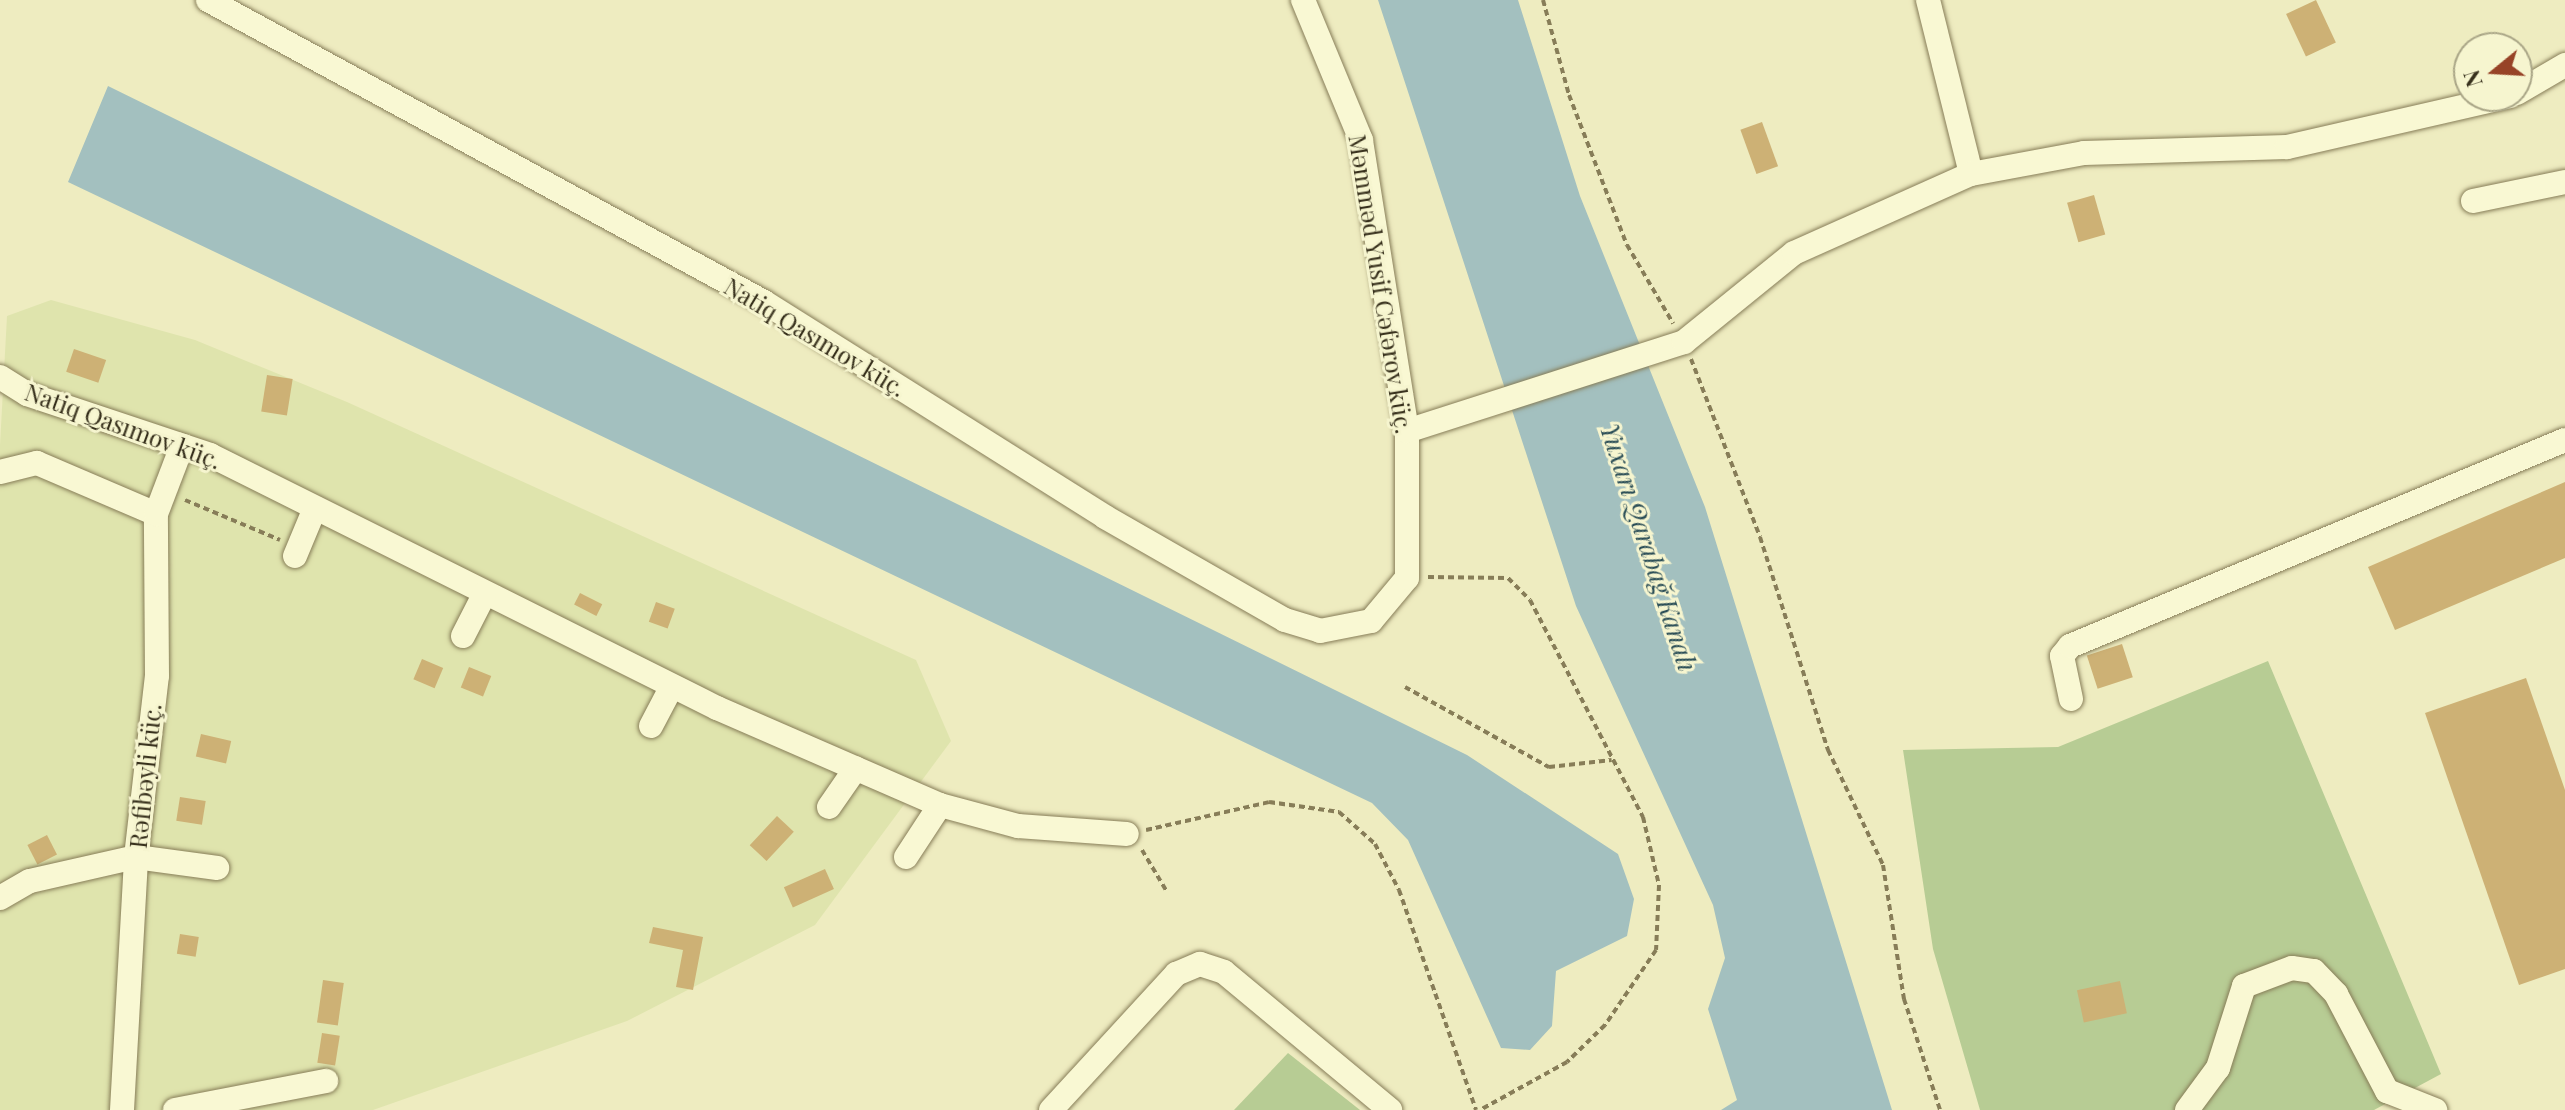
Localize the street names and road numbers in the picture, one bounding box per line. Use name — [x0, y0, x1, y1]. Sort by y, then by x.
street label: Məmməd Yusif Cəfərov küç. — [1343, 131, 1419, 437]
street label: Natiq Qasımov küç. — [719, 271, 911, 403]
street label: Natiq Qasımov küç. — [20, 377, 226, 475]
street label: Rəfibəyli küç. — [123, 702, 167, 850]

